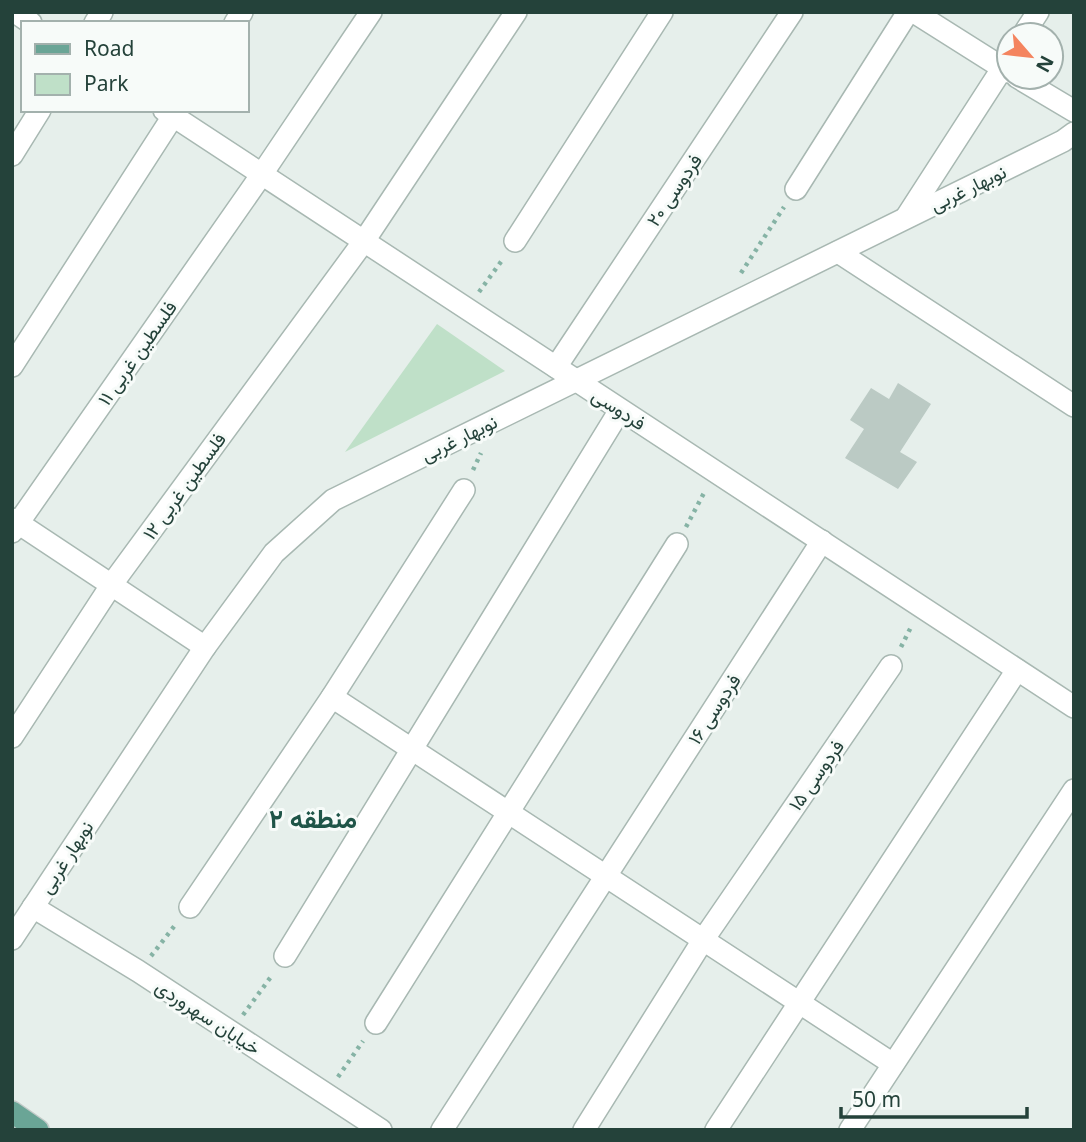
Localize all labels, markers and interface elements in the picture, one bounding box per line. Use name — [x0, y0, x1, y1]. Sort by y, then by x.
legend — [21, 21, 248, 112]
north arrow — [995, 21, 1065, 91]
text: Road — [84, 34, 134, 62]
text: N — [1030, 51, 1060, 77]
text: Park — [84, 69, 129, 97]
street label: فردوسی ۲۰ — [640, 149, 708, 231]
street label: نوبهار غربی — [926, 158, 1010, 218]
street label: فلسطین غربی ۱۱ — [91, 296, 183, 410]
street label: فردوسی — [587, 382, 651, 436]
street label: نوبهار غربی — [417, 408, 501, 468]
street label: فلسطین غربی ۱۲ — [136, 427, 232, 545]
street label: فردوسی ۱۶ — [682, 669, 746, 749]
street label: فردوسی ۱۵ — [782, 734, 850, 816]
district label: منطقه ۲ — [269, 800, 357, 836]
street label: نوبهار غربی — [33, 816, 99, 898]
street label: خیابان سهروردی — [150, 973, 266, 1061]
scale bar — [841, 1076, 1026, 1120]
text: 50 m — [852, 1085, 901, 1113]

